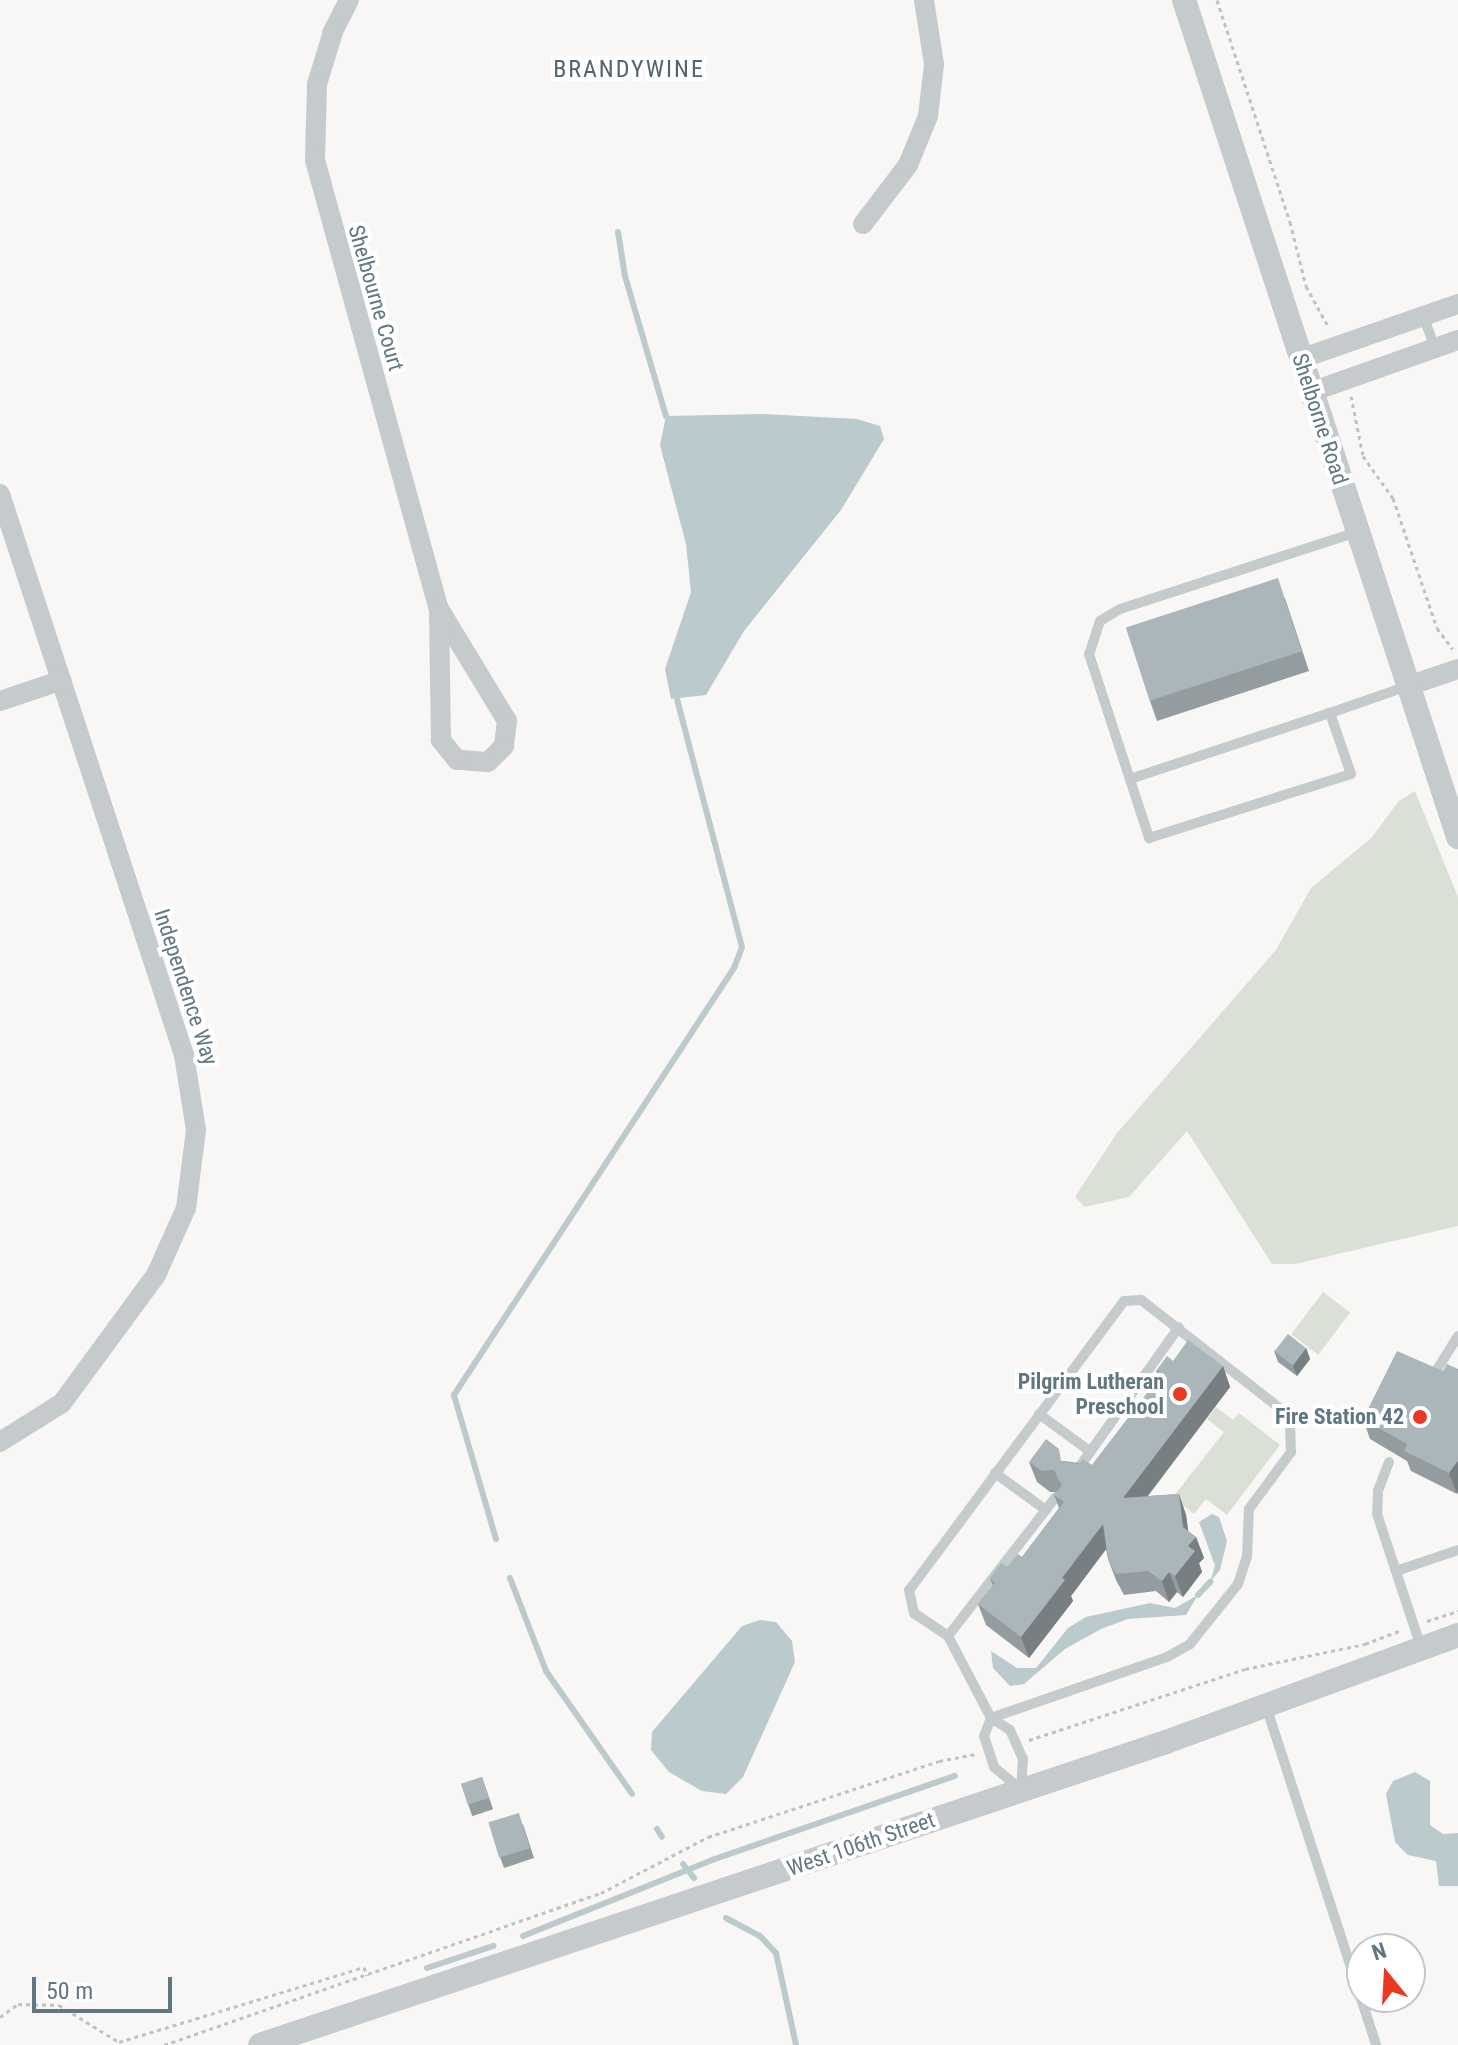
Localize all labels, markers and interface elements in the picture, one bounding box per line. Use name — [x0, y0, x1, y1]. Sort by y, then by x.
district label: BRANDYWINE — [553, 56, 705, 84]
street label: Shelbourne Court — [343, 222, 409, 374]
street label: Shelborne Road — [1286, 350, 1354, 488]
street label: Independence Way — [148, 906, 224, 1068]
place label: Pilgrim Lutheran Preschool — [1018, 1368, 1164, 1420]
marker: Pilgrim Lutheran Preschool — [1171, 1385, 1189, 1403]
place label: Fire Station 42 — [1275, 1404, 1404, 1430]
marker: Fire Station 42 — [1411, 1408, 1429, 1426]
street label: West 106th Street — [784, 1806, 938, 1882]
north arrow — [1346, 1933, 1426, 2013]
text: N — [1369, 1938, 1389, 1966]
scale bar — [36, 1961, 176, 2011]
text: 50 m — [46, 1977, 93, 2005]

